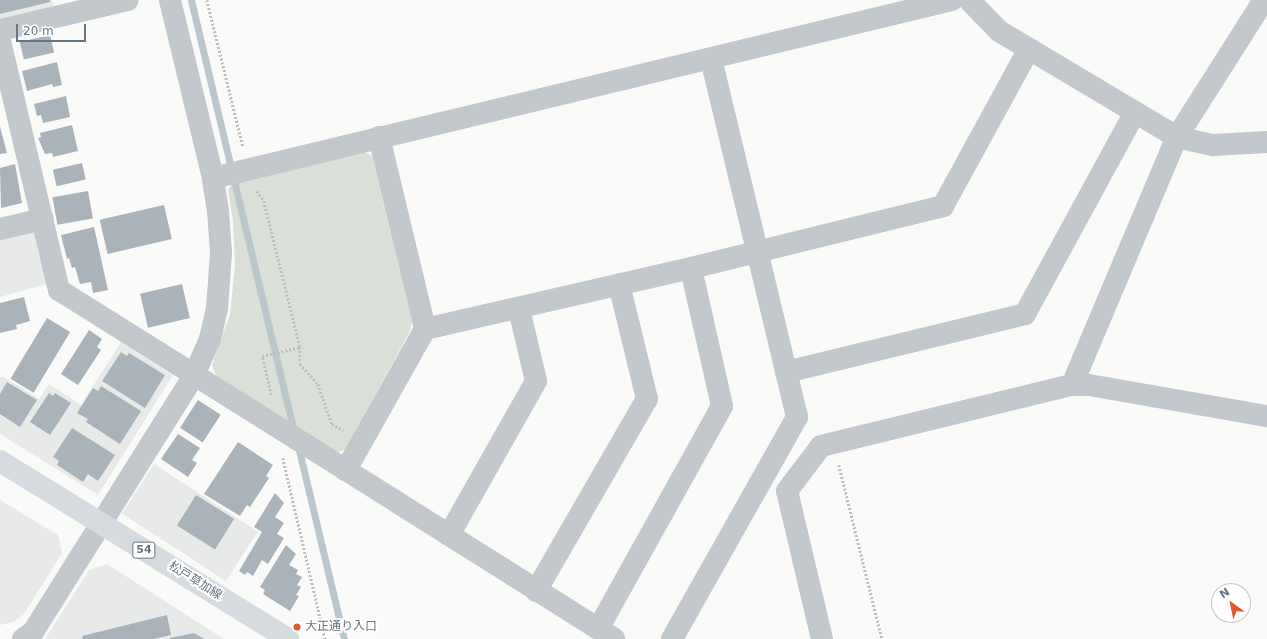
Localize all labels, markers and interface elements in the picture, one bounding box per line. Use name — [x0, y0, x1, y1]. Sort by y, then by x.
scale bar — [18, 16, 88, 42]
text: 20 m — [23, 24, 54, 38]
road number: 54 — [132, 541, 156, 559]
street label: 松戸草加線 — [166, 559, 224, 603]
north arrow — [1211, 583, 1251, 623]
text: N — [1217, 585, 1232, 601]
place label: 大正通り入口 — [305, 620, 377, 634]
marker: 大正通り入口 — [292, 622, 302, 632]

